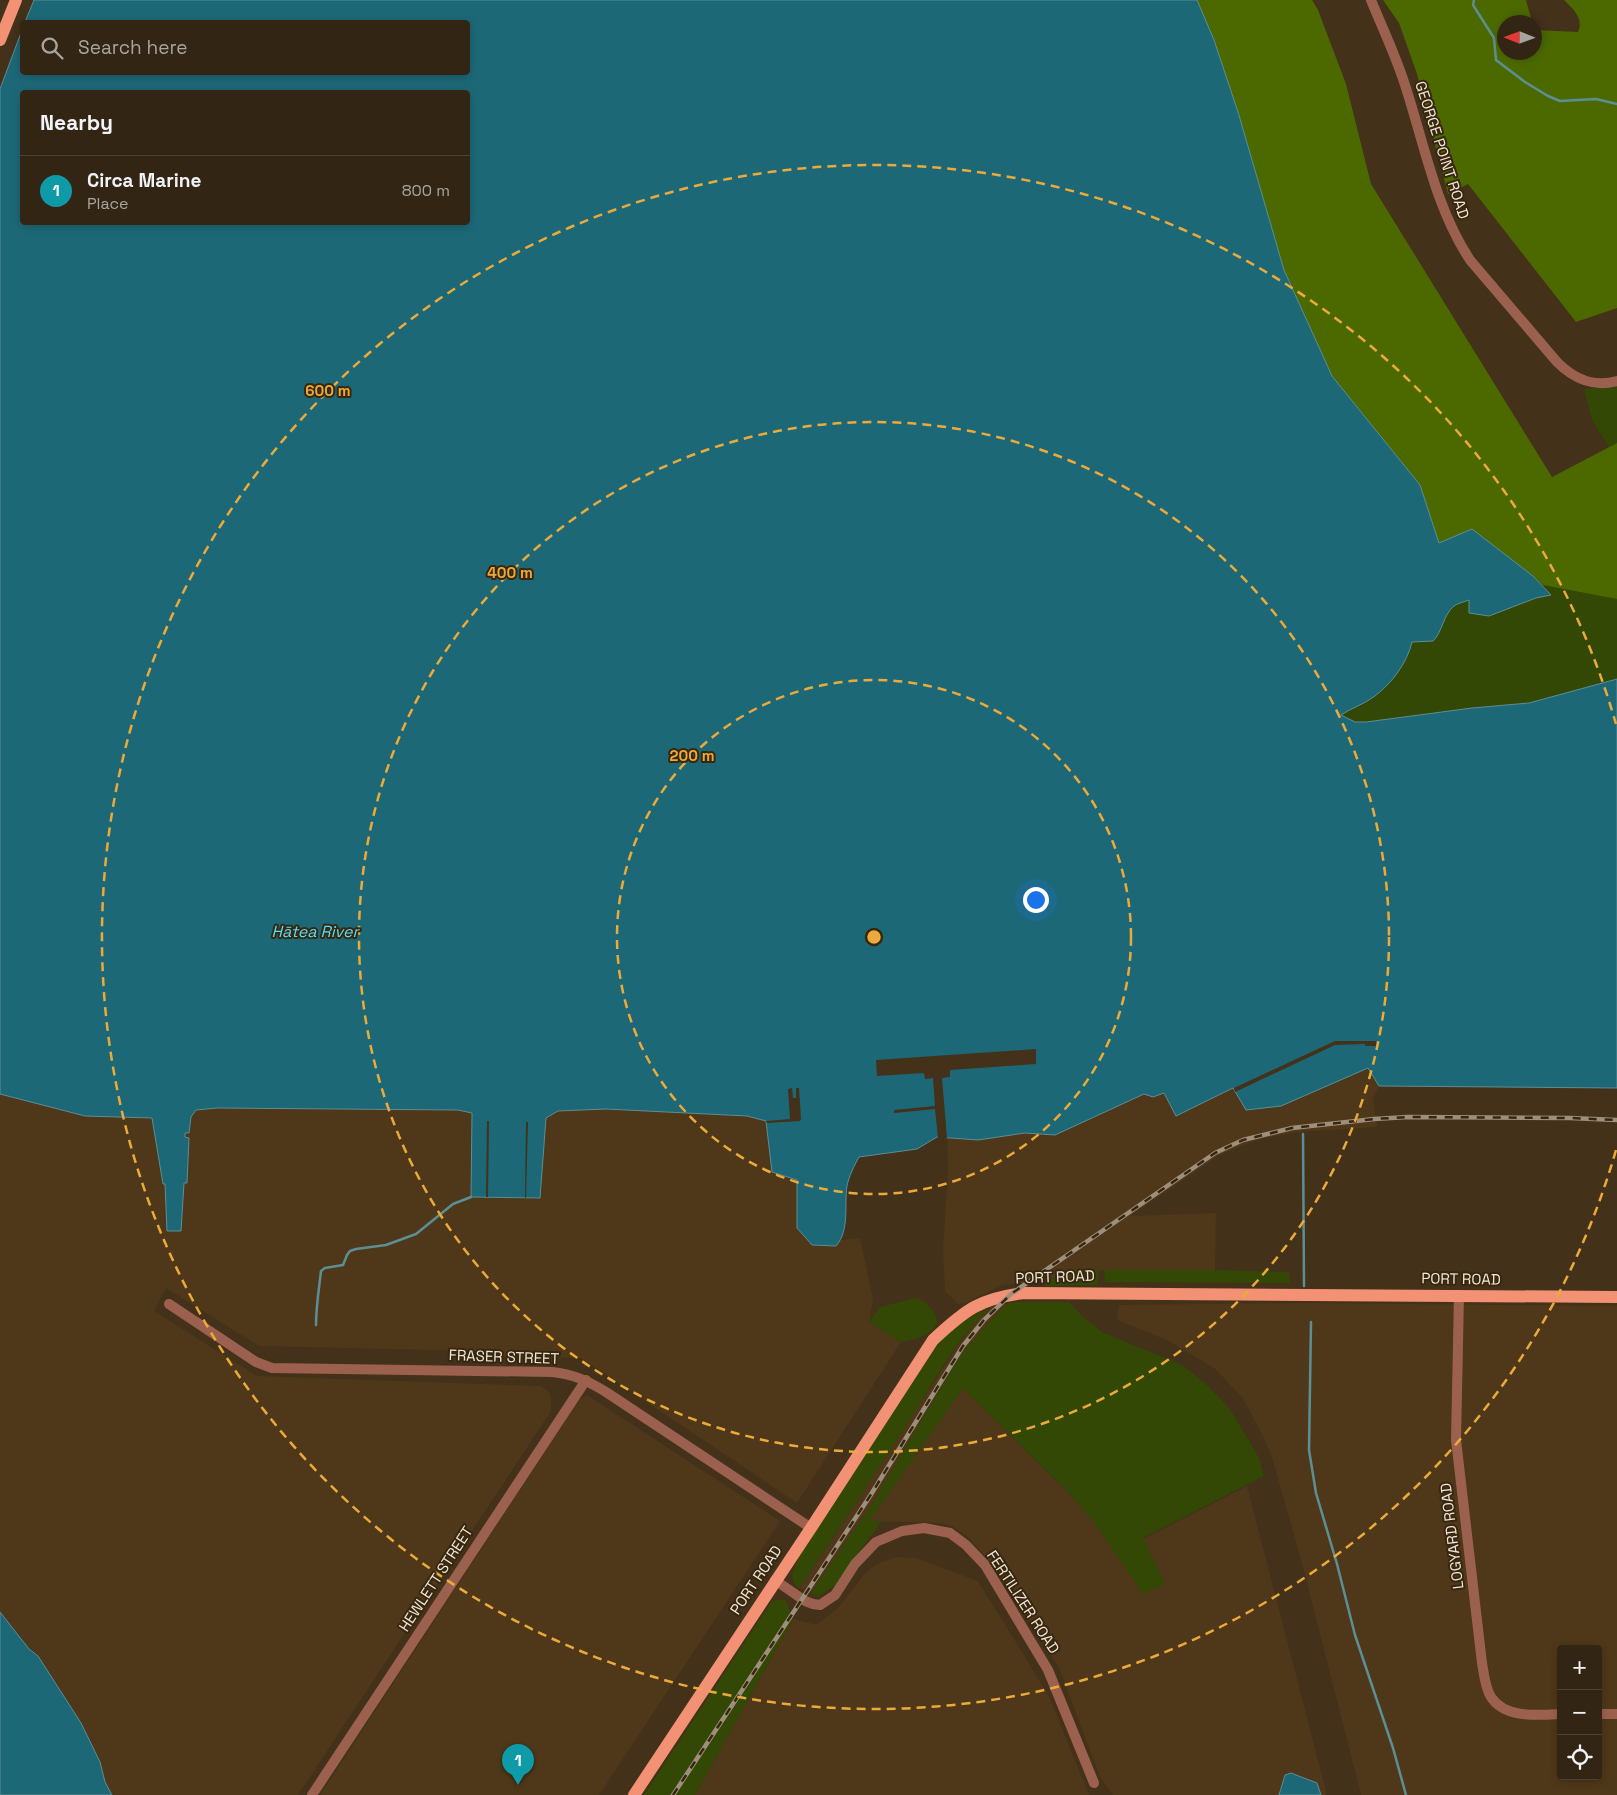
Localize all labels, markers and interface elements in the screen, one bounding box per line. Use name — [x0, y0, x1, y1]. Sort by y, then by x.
north arrow — [1497, 15, 1542, 60]
search box — [20, 20, 470, 75]
icon: search — [38, 34, 66, 62]
text: Search here — [78, 35, 188, 60]
street label: GEORGE POINT ROAD — [1411, 79, 1474, 221]
text: Nearby — [40, 109, 113, 136]
text: Circa Marine — [87, 168, 201, 193]
text: 1 — [52, 180, 60, 201]
text: 800 m — [402, 180, 450, 201]
text: Place — [87, 193, 129, 214]
text: 600 m — [305, 381, 351, 400]
text: 400 m — [487, 563, 533, 582]
text: 200 m — [670, 746, 714, 765]
your location — [1023, 887, 1049, 913]
water label: Hātea River — [272, 921, 360, 942]
centre of rings — [865, 928, 883, 946]
street label: PORT ROAD — [1015, 1266, 1095, 1287]
street label: PORT ROAD — [1421, 1268, 1501, 1289]
street label: FRASER STREET — [448, 1345, 560, 1368]
street label: LOGYARD ROAD — [1436, 1482, 1467, 1590]
street label: HEWLETT STREET — [394, 1522, 477, 1635]
street label: PORT ROAD — [726, 1541, 786, 1618]
street label: FERTILIZER ROAD — [983, 1547, 1064, 1657]
map controls — [1557, 1645, 1602, 1780]
button: + — [1557, 1645, 1602, 1690]
button: − — [1557, 1690, 1602, 1735]
button: locate — [1557, 1735, 1602, 1780]
pin: 1 — [502, 1744, 534, 1785]

